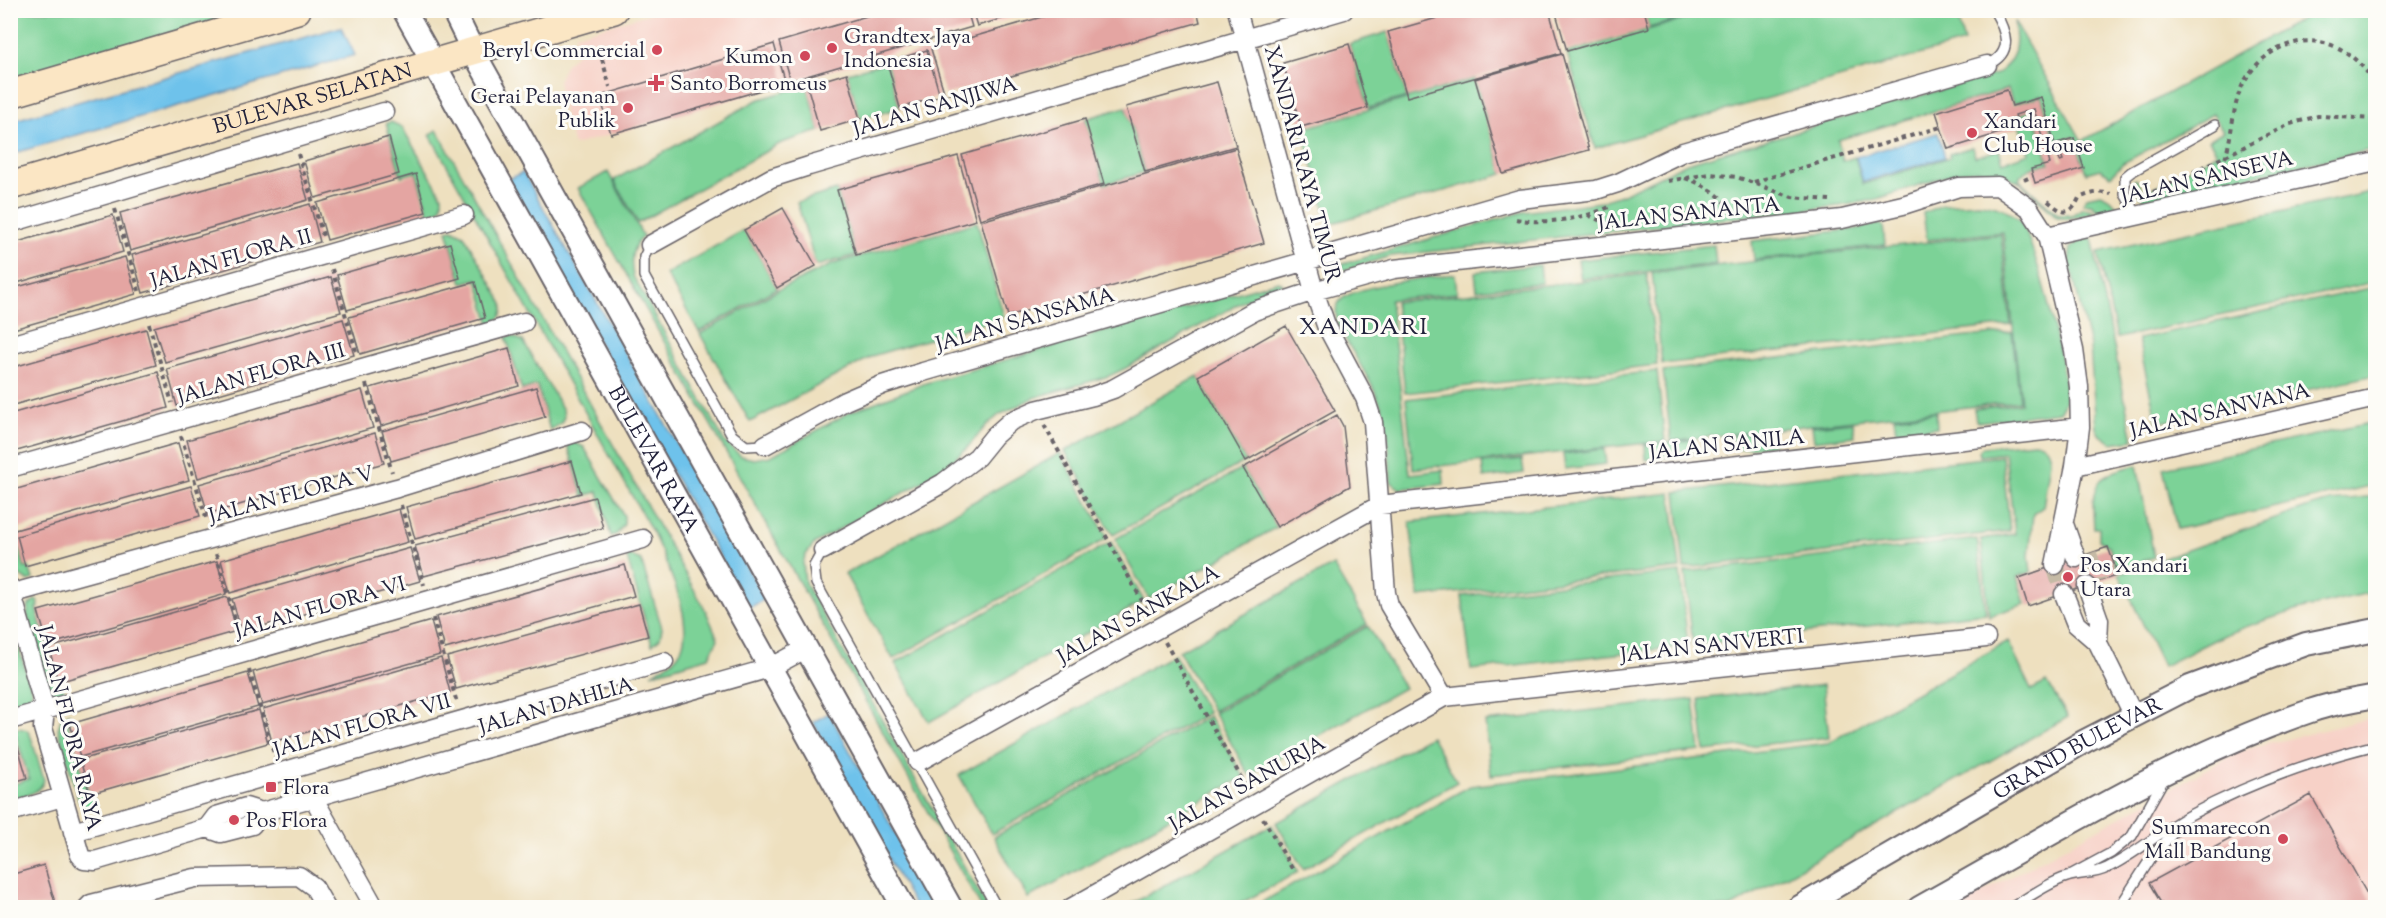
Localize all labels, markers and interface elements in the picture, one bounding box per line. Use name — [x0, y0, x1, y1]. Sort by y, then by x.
place label: Grandtex Jaya Indonesia — [844, 23, 971, 77]
place label: Beryl Commercial — [482, 37, 645, 67]
marker: Grandtex Jaya Indonesia — [825, 41, 839, 55]
marker: Beryl Commercial — [650, 43, 664, 57]
place label: Kumon — [725, 43, 793, 73]
street label: XANDARI RAYA TIMUR — [1255, 43, 1347, 286]
marker: Kumon — [798, 49, 812, 63]
street label: BULEVAR SELATAN — [210, 56, 416, 143]
place label: Santo Borromeus — [670, 70, 827, 100]
street label: JALAN SANJIWA — [849, 70, 1021, 146]
marker: Santo Borromeus — [647, 74, 665, 92]
place label: Gerai Pelayanan Publik — [471, 83, 617, 137]
marker: Gerai Pelayanan Publik — [621, 101, 635, 115]
place label: Xandari Club House — [1984, 108, 2093, 162]
marker: Xandari Club House — [1965, 126, 1979, 140]
street label: JALAN SANSEVA — [2117, 145, 2297, 214]
street label: JALAN SANANTA — [1596, 190, 1782, 240]
street label: JALAN FLORA II — [146, 223, 316, 298]
street label: JALAN SANSAMA — [931, 281, 1119, 361]
district label: XANDARI — [1299, 311, 1429, 345]
street label: JALAN FLORA III — [173, 337, 349, 414]
street label: JALAN SANVANA — [2126, 377, 2314, 448]
street label: BULEVAR RAYA — [599, 381, 705, 539]
street label: JALAN SANILA — [1647, 423, 1807, 469]
street label: JALAN FLORA V — [205, 459, 377, 533]
place label: Pos Xandari Utara — [2080, 552, 2188, 606]
street label: JALAN SANKALA — [1051, 559, 1226, 673]
street label: JALAN FLORA VI — [231, 570, 410, 648]
marker: Pos Xandari Utara — [2061, 570, 2075, 584]
street label: JALAN FLORA RAYA — [28, 622, 108, 834]
street label: JALAN SANVERTI — [1618, 622, 1806, 672]
street label: JALAN DAHLIA — [475, 670, 638, 744]
street label: JALAN FLORA VII — [269, 687, 455, 767]
street label: GRAND BULEVAR — [1988, 691, 2168, 808]
street label: JALAN SANURJA — [1163, 729, 1332, 841]
place label: Flora — [283, 774, 330, 804]
marker: Flora — [264, 780, 278, 794]
place label: Pos Flora — [246, 807, 328, 837]
marker: Pos Flora — [227, 813, 241, 827]
place label: Summarecon Mall Bandung — [2145, 814, 2271, 868]
marker: Summarecon Mall Bandung — [2276, 832, 2290, 846]

